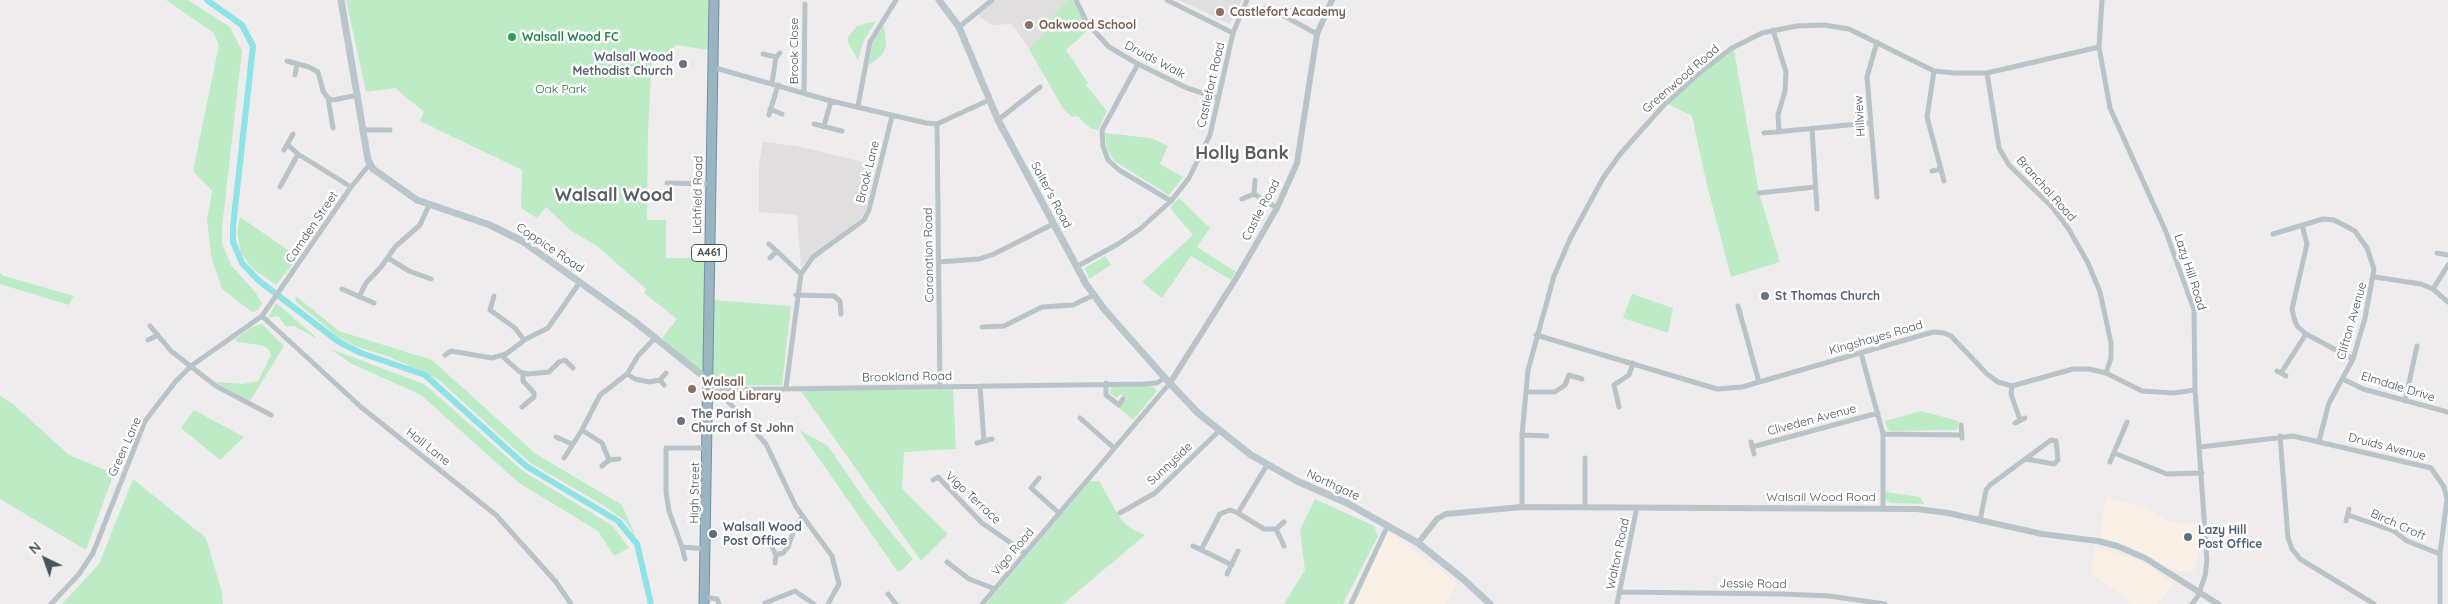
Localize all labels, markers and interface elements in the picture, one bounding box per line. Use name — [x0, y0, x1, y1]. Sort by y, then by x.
place label: Castlefort Academy — [1230, 5, 1346, 19]
marker: Castlefort Academy — [1214, 6, 1226, 18]
street label: Brook Close — [787, 18, 801, 84]
place label: Oakwood School — [1039, 18, 1136, 32]
marker: Oakwood School — [1023, 19, 1035, 31]
place label: Walsall Wood FC — [522, 30, 618, 44]
marker: Walsall Wood FC — [506, 31, 518, 43]
street label: Druids Walk — [1122, 38, 1188, 82]
street label: Castlefort Road — [1194, 41, 1228, 129]
street label: Greenwood Road — [1640, 42, 1722, 116]
place label: Walsall Wood Methodist Church — [572, 50, 673, 78]
marker: Walsall Wood Methodist Church — [677, 58, 689, 70]
park label: Oak Park — [535, 82, 587, 96]
street label: Hillview — [1851, 95, 1869, 137]
street label: Brook Lane — [853, 139, 883, 205]
district label: Holly Bank — [1195, 143, 1289, 165]
street label: Branchal Road — [2013, 153, 2079, 225]
street label: Lichfield Road — [690, 156, 706, 234]
street label: Salter's Road — [1027, 159, 1075, 231]
street label: Castle Road — [1239, 177, 1283, 243]
district label: Walsall Wood — [555, 185, 673, 207]
street label: Camden Street — [283, 189, 341, 265]
street label: Coronation Road — [921, 207, 937, 303]
street label: Coppice Road — [514, 220, 586, 276]
street label: Lazy Hill Road — [2171, 232, 2209, 312]
road number: A461 — [692, 244, 726, 262]
street label: Clifton Avenue — [2334, 281, 2370, 361]
place label: St Thomas Church — [1775, 289, 1880, 303]
marker: St Thomas Church — [1759, 290, 1771, 302]
street label: Kingshayes Road — [1827, 318, 1925, 358]
street label: Brookland Road — [862, 369, 952, 385]
street label: Elmdale Drive — [2359, 369, 2437, 405]
place label: Walsall Wood Library — [702, 375, 781, 403]
marker: Walsall Wood Library — [686, 383, 698, 395]
street label: Cliveden Avenue — [1766, 401, 1858, 439]
place label: The Parish Church of St John — [691, 407, 794, 435]
street label: Green Lane — [105, 415, 145, 479]
marker: The Parish Church of St John — [675, 415, 687, 427]
street label: Hall Lane — [403, 425, 453, 469]
street label: Druids Avenue — [2347, 430, 2427, 464]
street label: Sunnyside — [1144, 440, 1196, 488]
street label: High Street — [687, 462, 703, 524]
street label: Northgate — [1304, 466, 1362, 504]
street label: Vigo Terrace — [942, 469, 1004, 527]
street label: Walsall Wood Road — [1766, 490, 1876, 504]
street label: Birch Croft — [2368, 506, 2428, 544]
street label: Walton Road — [1603, 517, 1633, 591]
place label: Walsall Wood Post Office — [723, 520, 802, 548]
place label: Lazy Hill Post Office — [2198, 523, 2262, 551]
street label: Vigo Road — [989, 525, 1037, 579]
marker: Walsall Wood Post Office — [707, 528, 719, 540]
marker: Lazy Hill Post Office — [2182, 531, 2194, 543]
north arrow — [20, 534, 70, 584]
text: N — [25, 538, 45, 558]
street label: Jessie Road — [1719, 576, 1787, 592]

